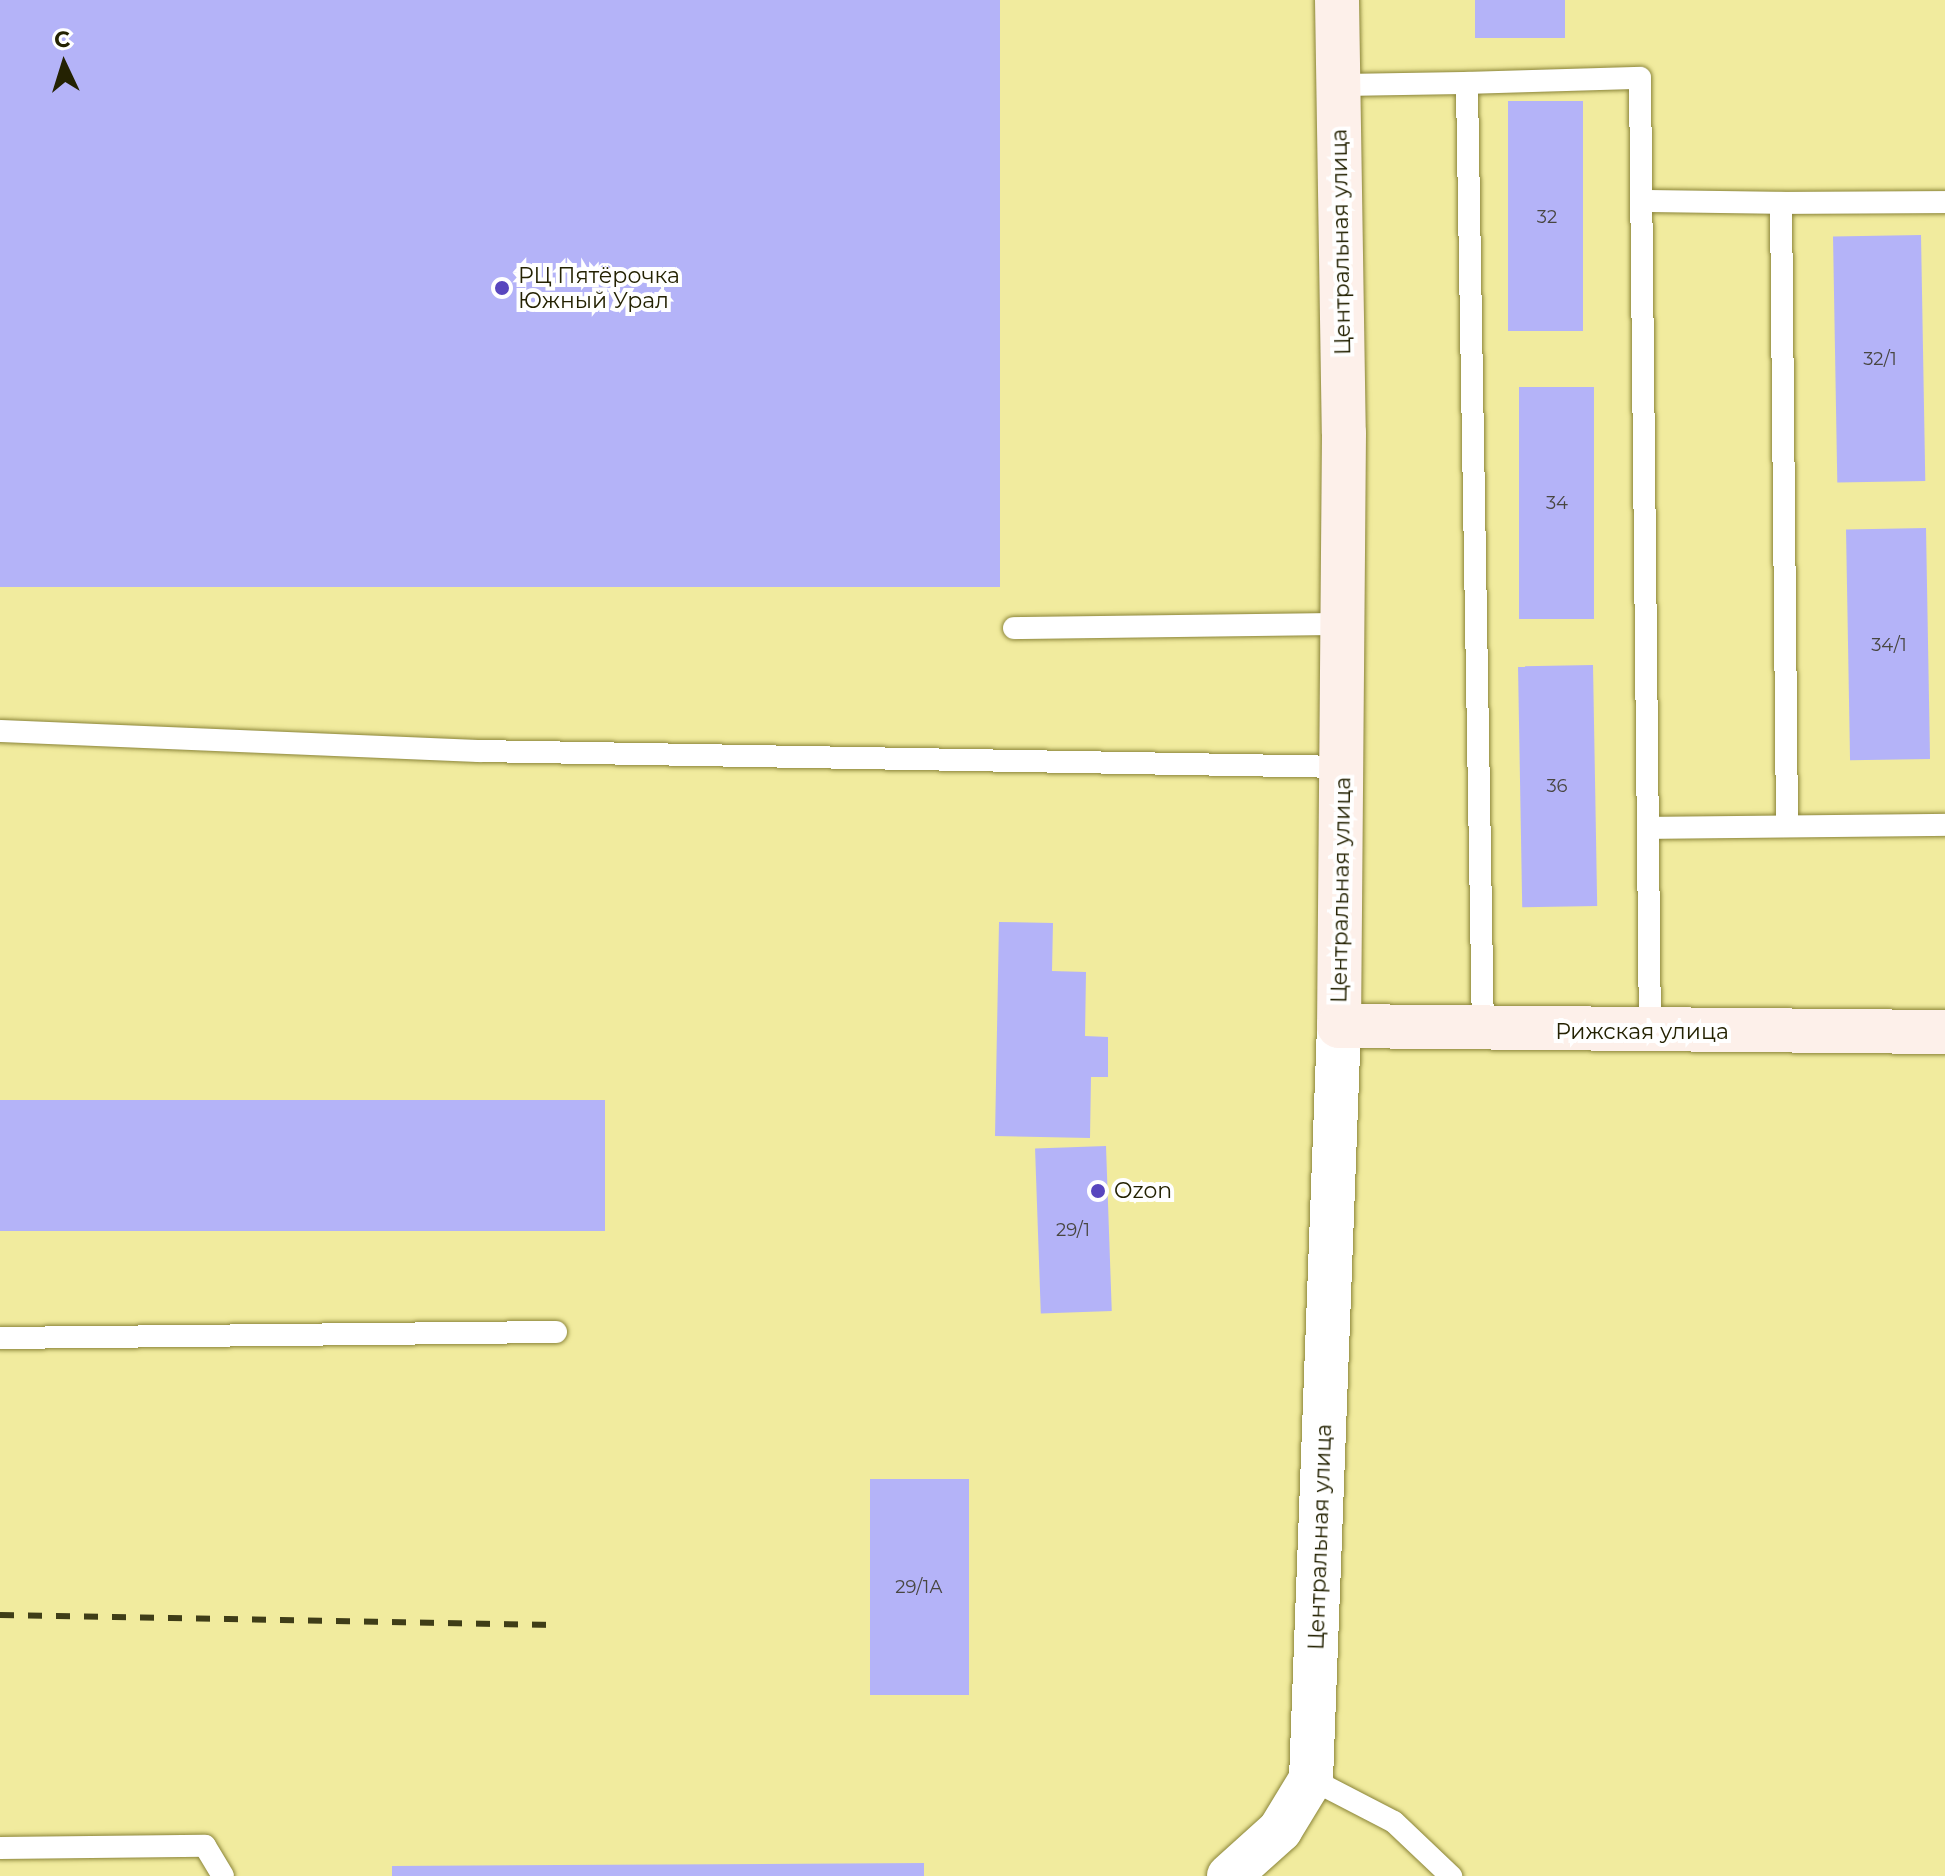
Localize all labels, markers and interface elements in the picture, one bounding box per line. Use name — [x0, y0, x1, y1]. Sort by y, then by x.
north arrow — [24, 24, 104, 104]
text: С — [53, 26, 71, 54]
street label: Центральная улица — [1326, 129, 1356, 355]
house number: 32 — [1537, 206, 1557, 228]
place label: РЦ Пятёрочка Южный Урал — [518, 262, 680, 314]
marker: РЦ Пятёрочка Южный Урал — [493, 279, 511, 297]
house number: 32/1 — [1863, 348, 1897, 370]
house number: 34 — [1546, 492, 1568, 514]
house number: 34/1 — [1871, 634, 1907, 656]
house number: 36 — [1546, 775, 1568, 797]
street label: Центральная улица — [1326, 777, 1356, 1003]
street label: Рижская улица — [1555, 1019, 1729, 1045]
place label: Ozon — [1114, 1178, 1172, 1204]
marker: Ozon — [1089, 1182, 1107, 1200]
house number: 29/1 — [1056, 1219, 1090, 1241]
street label: Центральная улица — [1303, 1423, 1337, 1651]
house number: 29/1А — [895, 1576, 943, 1598]

